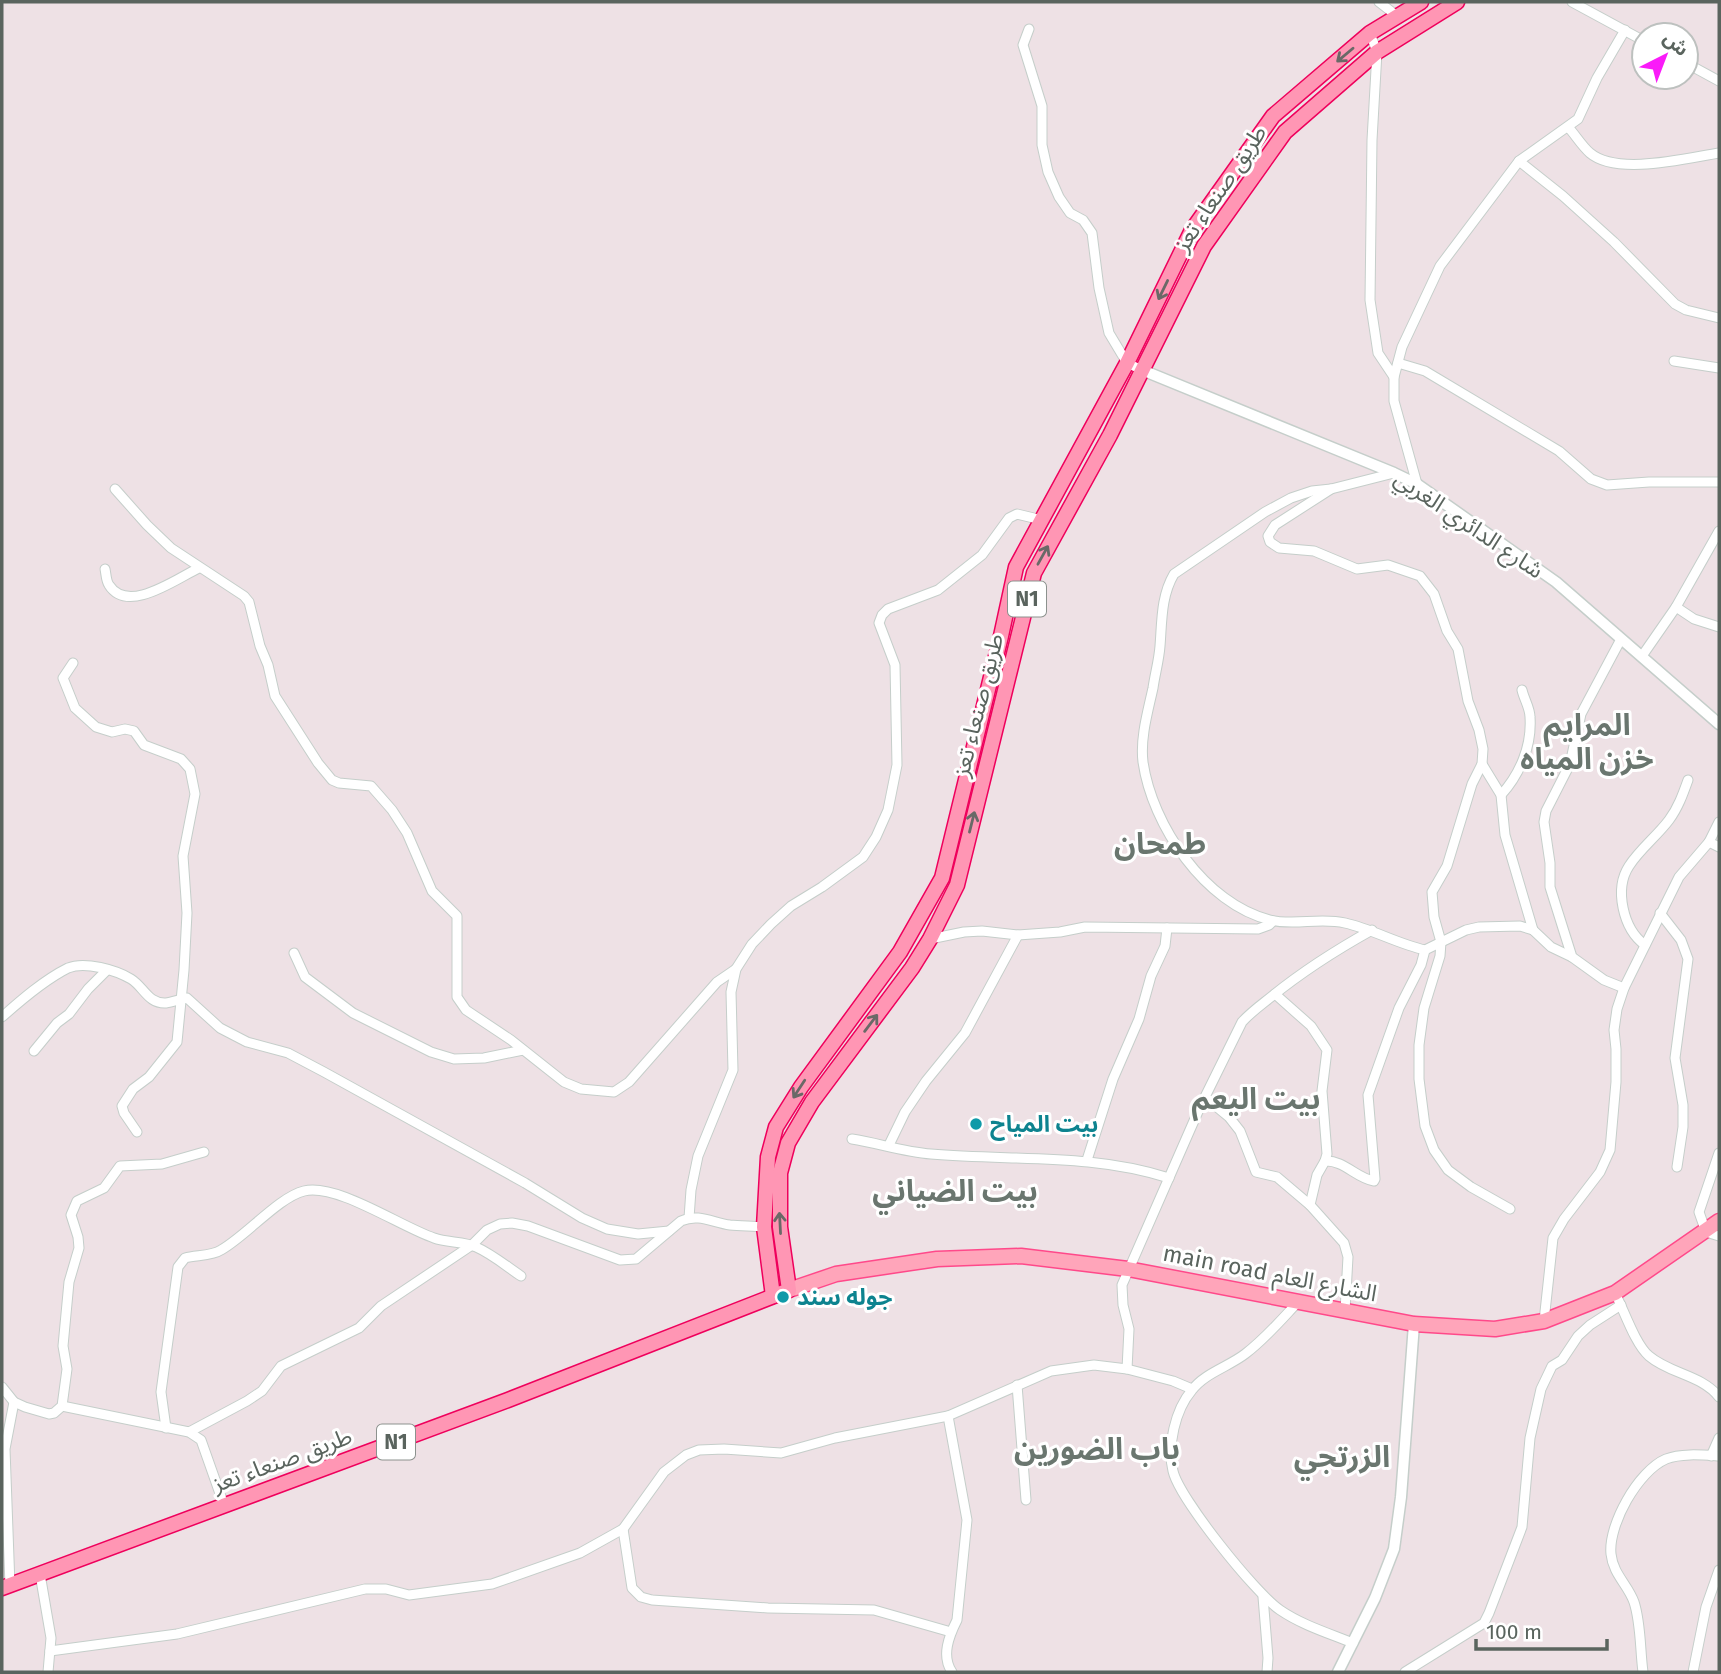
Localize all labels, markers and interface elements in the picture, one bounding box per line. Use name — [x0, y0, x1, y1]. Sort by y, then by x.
north arrow — [1630, 21, 1700, 91]
text: ش — [1659, 26, 1693, 61]
one-way arrow — [1336, 47, 1354, 63]
street label: طريق صنعاء تعز — [1167, 119, 1273, 257]
one-way arrow — [1155, 279, 1169, 300]
street label: شارع الدائري الغربي — [1387, 464, 1549, 587]
one-way arrow — [1036, 546, 1050, 566]
road number: N1 — [1008, 582, 1046, 616]
street label: طريق صنعاء تعز — [946, 631, 1009, 780]
district label: المرايم خزن المياه — [1520, 707, 1654, 777]
one-way arrow — [966, 811, 979, 834]
district label: طمحان — [1114, 826, 1206, 862]
one-way arrow — [864, 1014, 879, 1032]
one-way arrow — [792, 1079, 806, 1099]
district label: بيت اليعم — [1192, 1081, 1320, 1122]
place label: بيت المياح — [990, 1110, 1098, 1141]
marker: بيت المياح — [968, 1116, 984, 1132]
district label: بيت الضياني — [872, 1173, 1038, 1215]
one-way arrow — [774, 1211, 787, 1234]
street label: main road الشارع العام — [1160, 1239, 1379, 1311]
place label: جوله سند — [797, 1283, 892, 1311]
marker: جوله سند — [775, 1289, 791, 1305]
street label: طريق صنعاء تعز — [207, 1422, 356, 1499]
road number: N1 — [377, 1424, 415, 1460]
district label: باب الضورين — [1014, 1431, 1180, 1467]
district label: الزرتجي — [1294, 1439, 1390, 1481]
scale bar — [1476, 1608, 1607, 1652]
text: 100 m — [1486, 1619, 1542, 1645]

